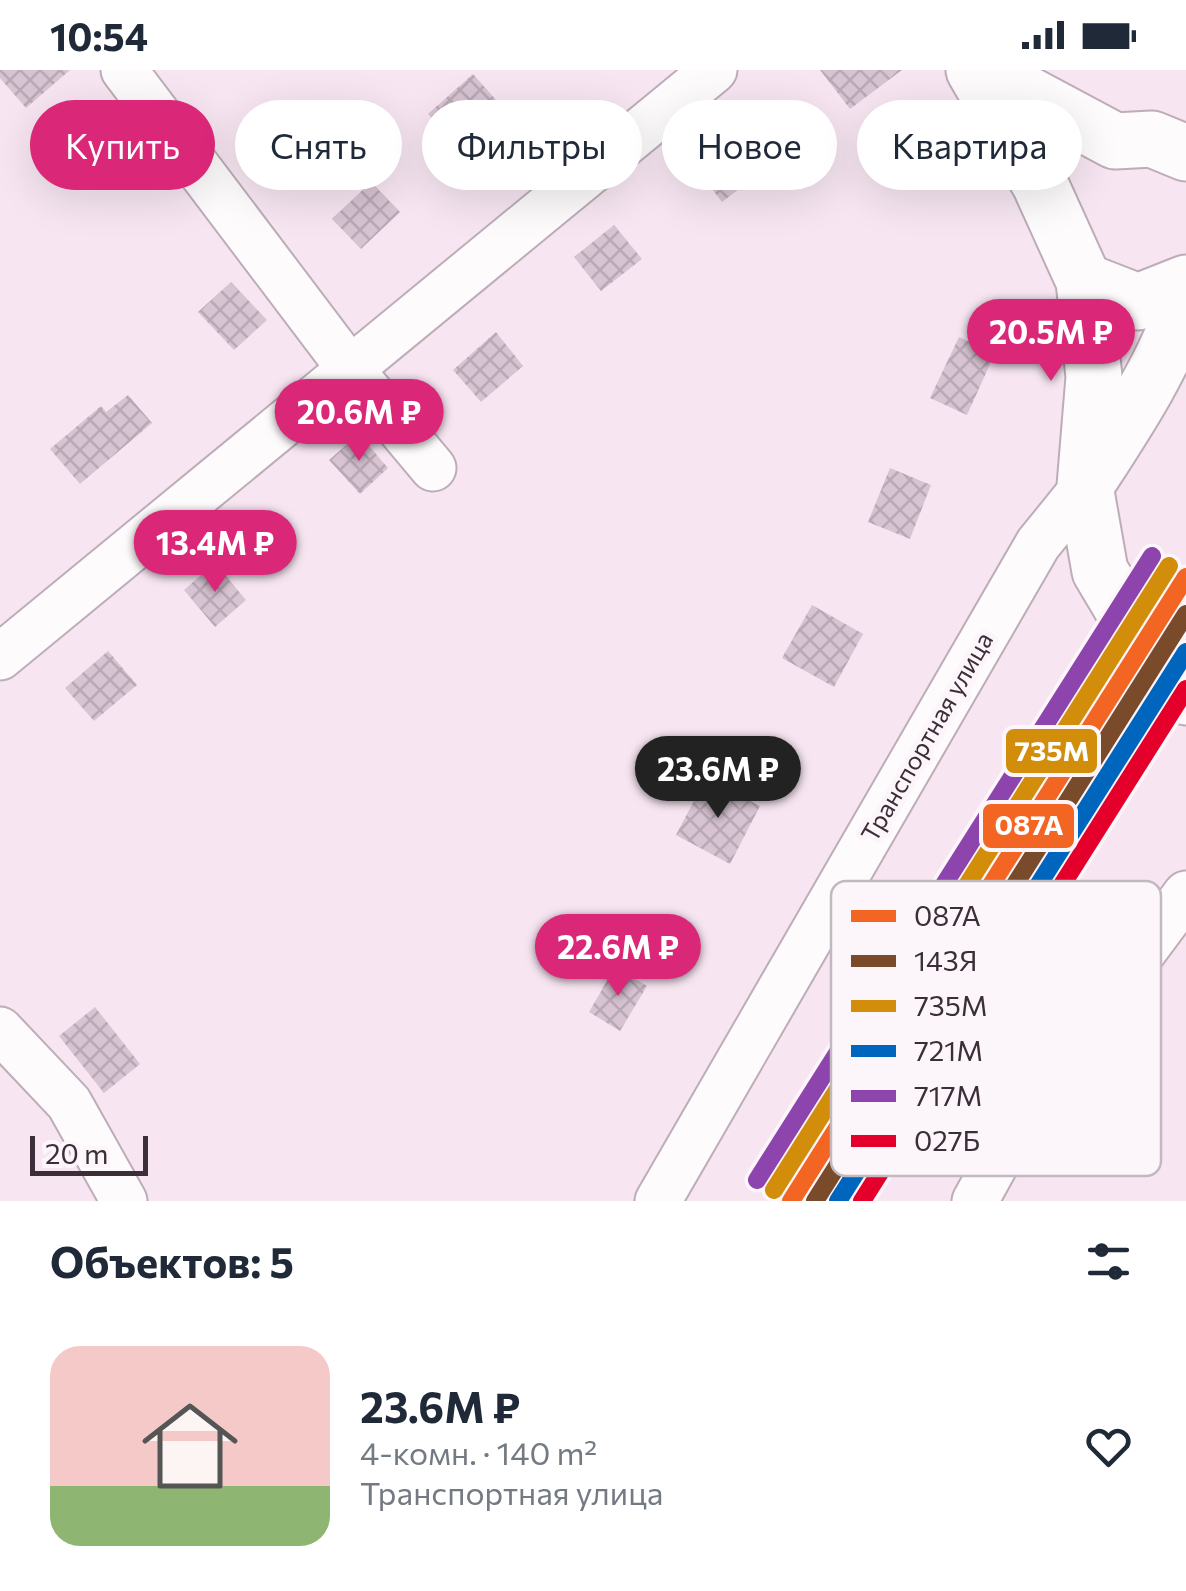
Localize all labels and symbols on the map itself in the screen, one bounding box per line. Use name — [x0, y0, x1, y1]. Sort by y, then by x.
pin: 20.5M ₽ — [959, 299, 1143, 384]
pin: 20.6M ₽ — [267, 379, 451, 464]
pin: 13.4M ₽ — [123, 510, 307, 595]
street label: Транспортная улица — [854, 626, 998, 847]
line badge: 735М — [1004, 727, 1099, 775]
text: 735М — [1015, 733, 1090, 767]
pin: 23.6M ₽ — [626, 736, 810, 821]
line badge: 087А — [981, 802, 1076, 850]
text: 087А — [995, 807, 1064, 841]
legend — [831, 881, 1161, 1176]
text: 087А — [914, 898, 981, 932]
pin: 22.6M ₽ — [526, 914, 710, 999]
text: 143Я — [914, 943, 977, 977]
text: 735М — [914, 988, 988, 1022]
text: 721М — [914, 1033, 983, 1067]
text: 717М — [914, 1078, 982, 1112]
text: 027Б — [914, 1123, 980, 1157]
scale bar — [30, 1131, 148, 1176]

